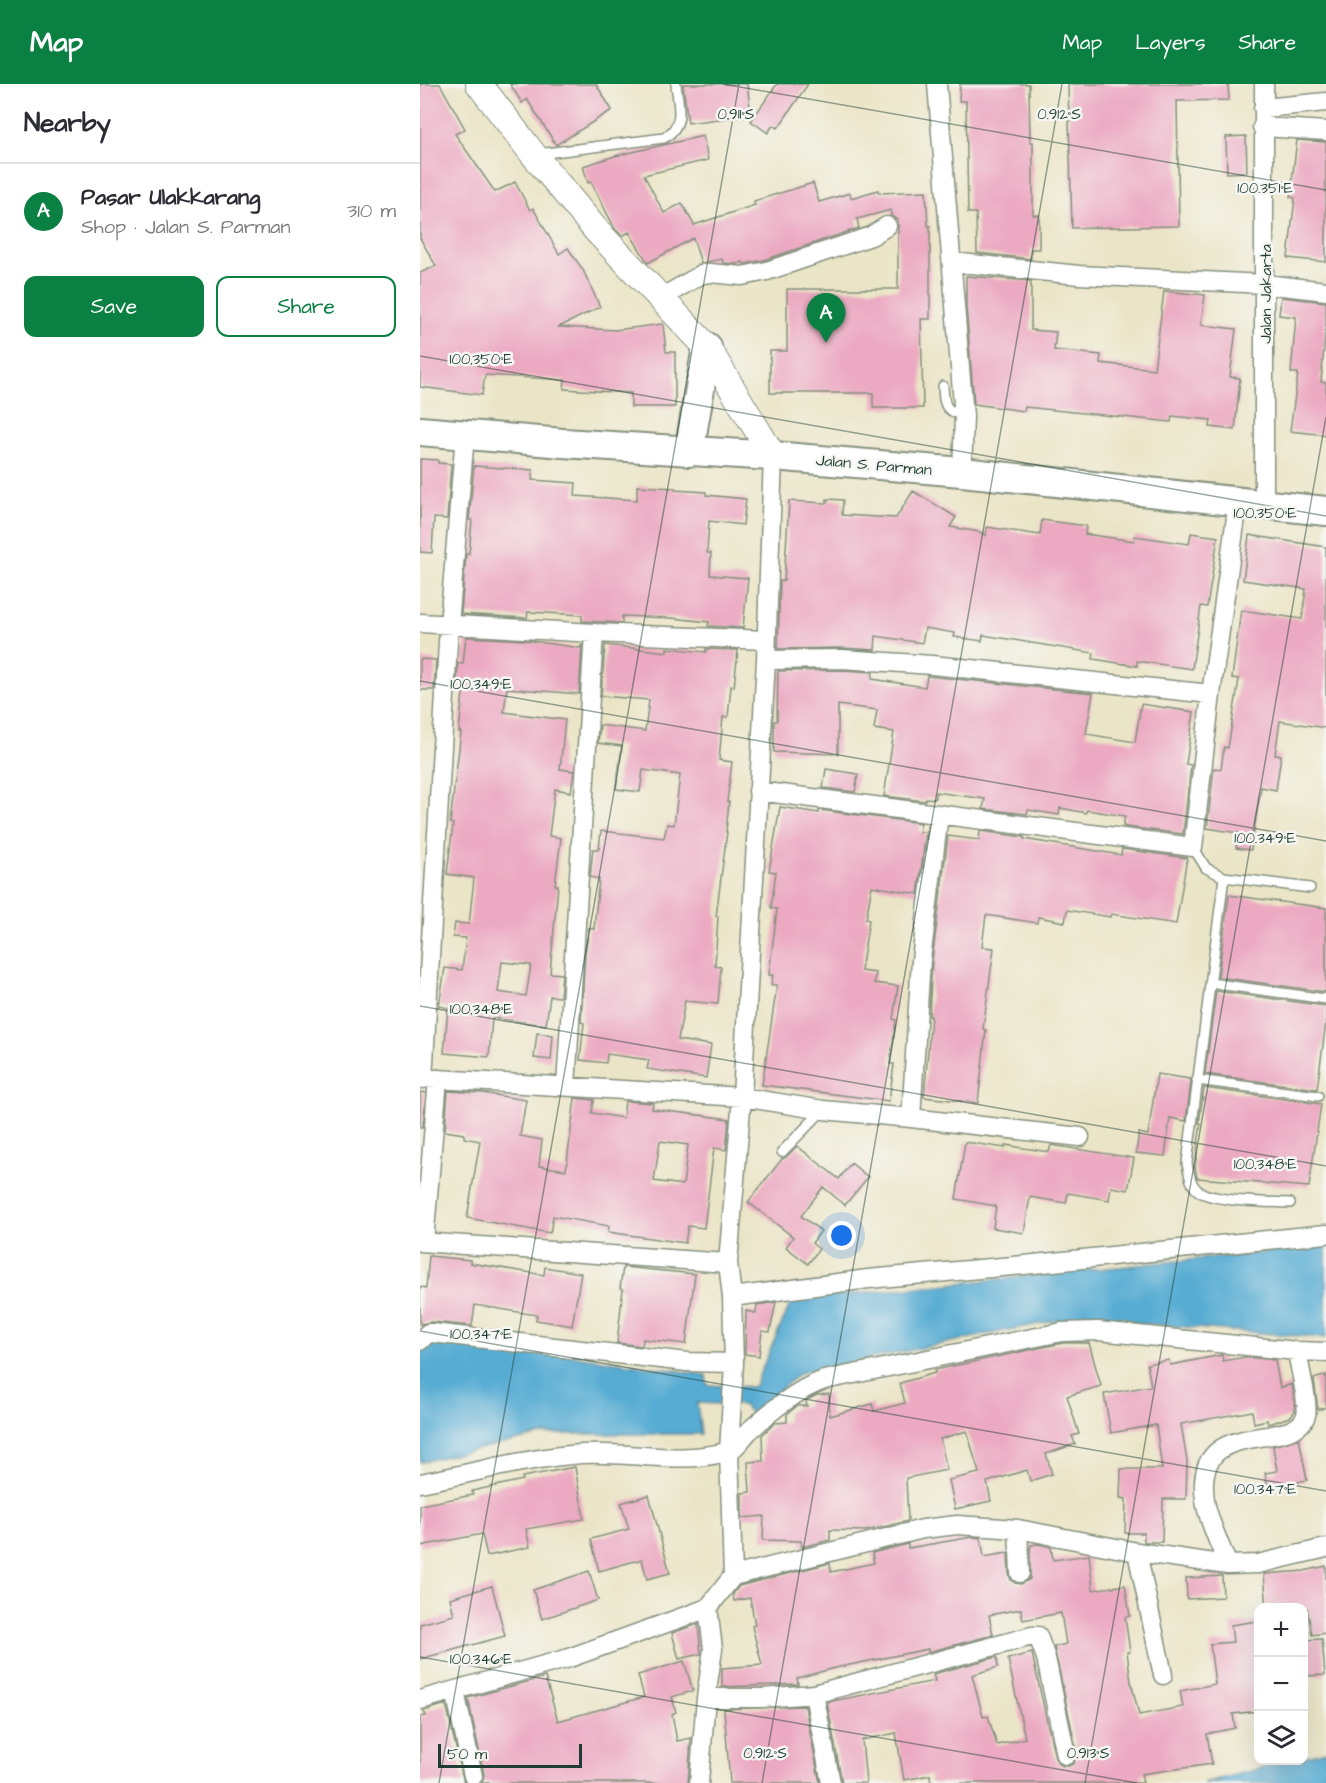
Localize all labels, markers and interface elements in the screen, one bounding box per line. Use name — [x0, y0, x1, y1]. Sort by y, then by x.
text: Map — [30, 23, 83, 62]
text: Map — [1062, 28, 1102, 57]
text: Layers — [1135, 28, 1205, 57]
text: Share — [1238, 28, 1296, 57]
text: 0.911°S — [718, 104, 755, 125]
text: 0.912°S — [1037, 104, 1081, 125]
text: Nearby — [24, 105, 111, 141]
text: 100.351°E — [1237, 178, 1293, 199]
text: Pasar Ulakkarang — [81, 182, 260, 213]
text: A — [37, 197, 50, 225]
text: 310 m — [347, 197, 396, 225]
text: Shop · Jalan S. Parman — [81, 213, 290, 241]
street label: Jalan Jakarta — [1255, 244, 1277, 344]
button: Save — [24, 276, 204, 337]
button: Share — [216, 276, 396, 337]
pin: A — [806, 294, 846, 343]
text: 100.350°E — [450, 349, 513, 370]
street label: Jalan S. Parman — [815, 449, 933, 481]
text: 100.350°E — [1234, 503, 1297, 524]
text: 100.349°E — [450, 674, 512, 695]
text: 100.349°E — [1234, 828, 1296, 849]
text: 100.348°E — [450, 999, 512, 1020]
text: 100.348°E — [1234, 1154, 1296, 1175]
your location — [827, 1221, 856, 1250]
text: 100.347°E — [450, 1324, 512, 1345]
text: 100.347°E — [1234, 1479, 1296, 1500]
map controls — [1254, 1603, 1308, 1765]
button: + — [1254, 1603, 1308, 1657]
text: 100.346°E — [450, 1649, 512, 1670]
button: − — [1254, 1657, 1308, 1711]
button: layers — [1254, 1711, 1308, 1765]
scale bar — [438, 1741, 582, 1768]
text: 50 m — [447, 1743, 487, 1765]
text: 0.912°S — [743, 1743, 787, 1764]
text: 0.913°S — [1067, 1743, 1110, 1764]

